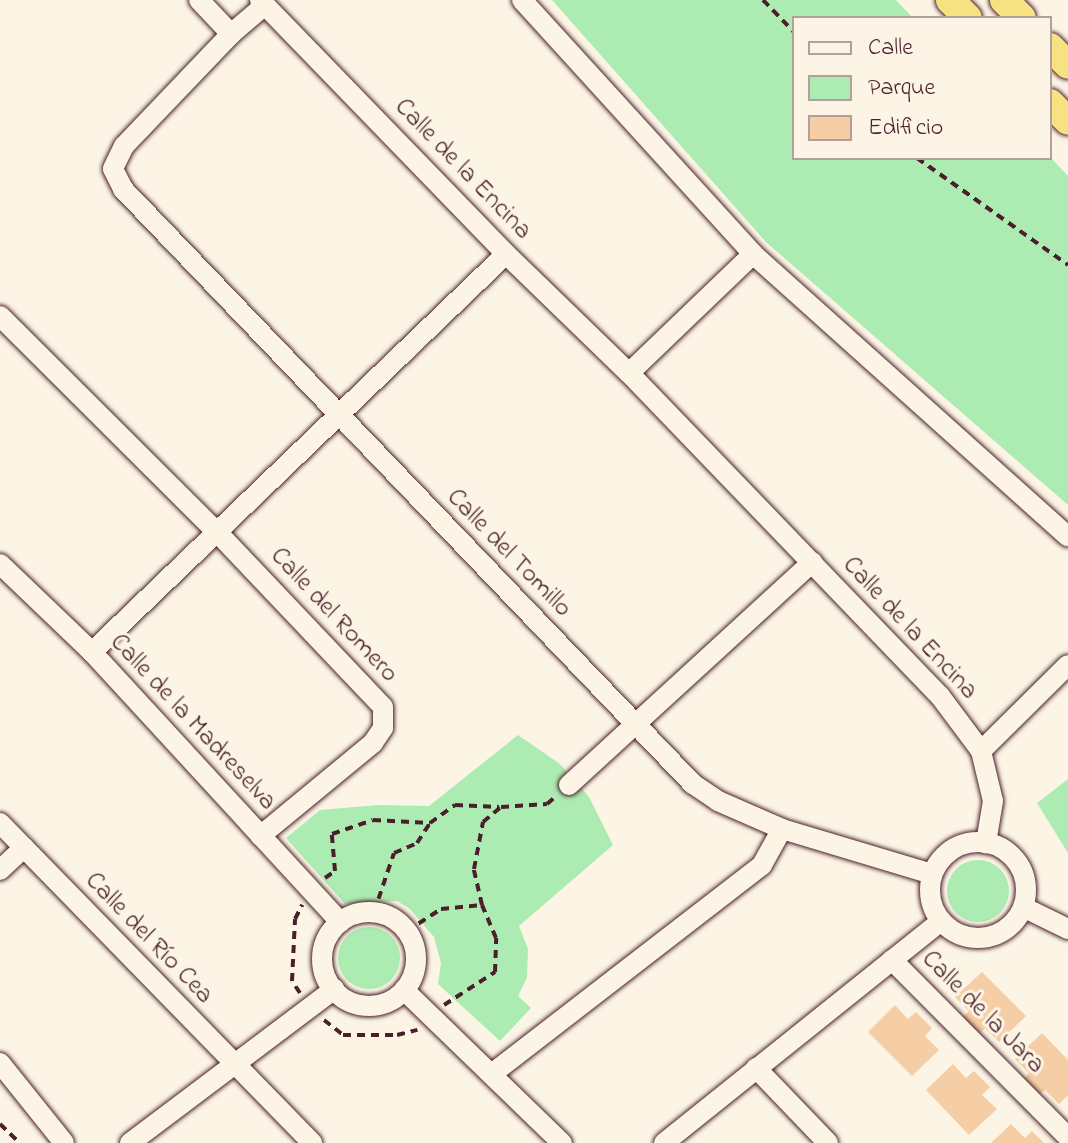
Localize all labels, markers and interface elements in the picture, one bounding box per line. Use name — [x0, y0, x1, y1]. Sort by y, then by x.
legend — [792, 16, 1052, 160]
text: Calle — [868, 31, 913, 66]
text: Parque — [868, 71, 935, 106]
street label: Calle de la Encina — [387, 93, 537, 247]
text: Edificio — [868, 111, 943, 146]
street label: Calle del Tomillo — [439, 483, 577, 625]
street label: Calle del Romero — [262, 542, 404, 690]
street label: Calle de la Encina — [835, 551, 983, 707]
street label: Calle de la Madreselva — [102, 628, 282, 818]
street label: Calle del Río Cea — [77, 867, 219, 1011]
street label: Calle de la Jara — [914, 945, 1050, 1081]

